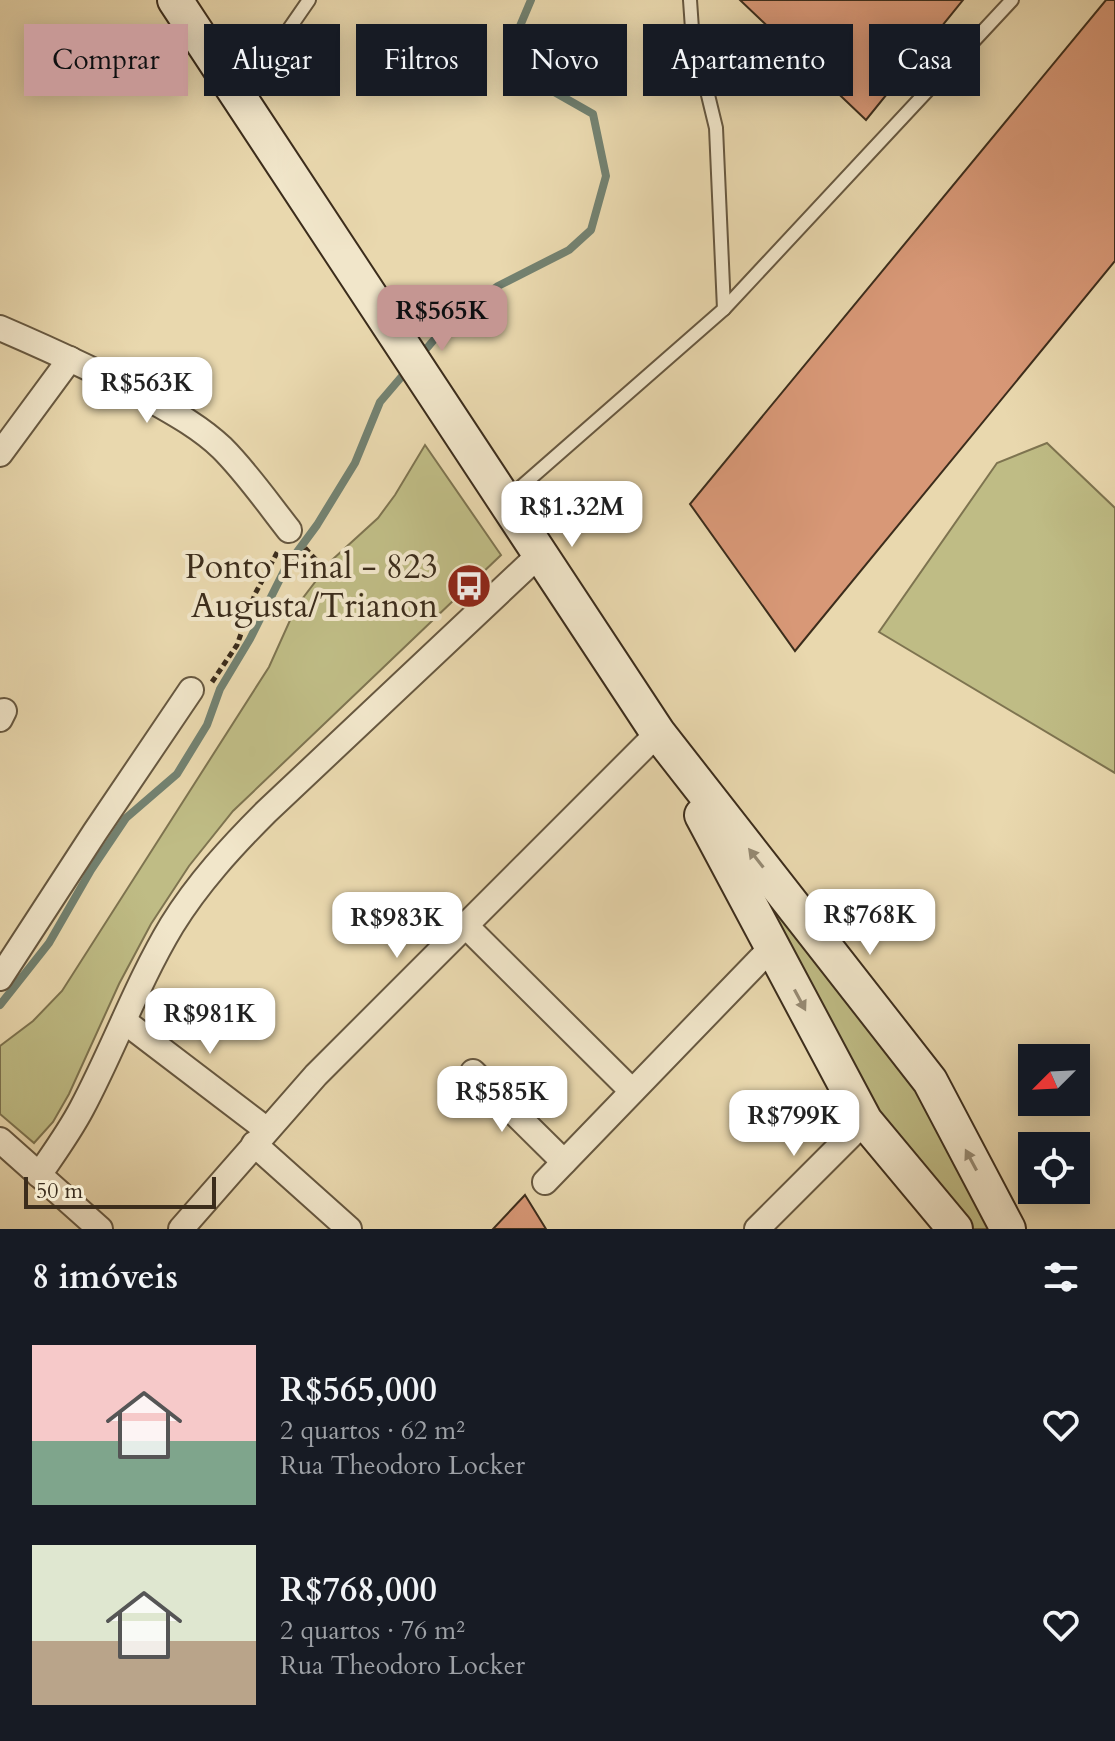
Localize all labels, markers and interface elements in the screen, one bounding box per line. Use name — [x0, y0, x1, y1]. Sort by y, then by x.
chip: Comprar — [24, 24, 188, 96]
chip: Alugar — [204, 24, 340, 96]
chip: Filtros — [356, 24, 487, 96]
chip: Novo — [503, 24, 627, 96]
chip: Apartamento — [643, 24, 853, 96]
chip: Casa — [869, 24, 980, 96]
pin: R$565K — [377, 285, 507, 353]
text: R$565K — [395, 293, 489, 328]
pin: R$563K — [82, 357, 212, 425]
text: R$563K — [100, 365, 194, 400]
pin: R$1.32M — [498, 481, 646, 549]
text: R$1.32M — [519, 489, 625, 524]
place label: Ponto Final - 823 Augusta/Trianon — [185, 544, 438, 629]
bus stop icon: Ponto Final - 823 Augusta/Trianon — [445, 562, 493, 610]
one-way arrow — [748, 848, 764, 868]
pin: R$768K — [805, 889, 935, 957]
pin: R$983K — [332, 892, 462, 960]
text: R$768K — [823, 897, 917, 932]
text: R$983K — [350, 900, 444, 935]
pin: R$981K — [145, 988, 275, 1056]
one-way arrow — [794, 988, 807, 1011]
text: R$981K — [163, 996, 257, 1031]
north arrow — [1018, 1044, 1090, 1116]
map controls — [1018, 1044, 1090, 1204]
pin: R$585K — [437, 1066, 567, 1134]
text: R$585K — [455, 1074, 549, 1109]
pin: R$799K — [729, 1090, 859, 1158]
text: R$799K — [747, 1098, 841, 1133]
button: locate — [1018, 1132, 1090, 1204]
one-way arrow — [965, 1149, 979, 1171]
scale bar — [24, 1173, 216, 1209]
text: 50 m — [36, 1176, 83, 1206]
text: 8 imóveis — [32, 1254, 178, 1300]
icon: filters — [1039, 1255, 1083, 1299]
text: R$565,000 — [280, 1367, 437, 1413]
icon: home — [96, 1377, 192, 1473]
icon: heart — [1039, 1403, 1083, 1447]
text: 2 quartos · 62 m² — [280, 1413, 465, 1448]
text: Rua Theodoro Locker — [280, 1448, 525, 1483]
text: R$768,000 — [280, 1567, 437, 1613]
icon: home — [96, 1577, 192, 1673]
icon: heart — [1039, 1603, 1083, 1647]
text: 2 quartos · 76 m² — [280, 1613, 465, 1648]
text: Rua Theodoro Locker — [280, 1648, 525, 1683]

